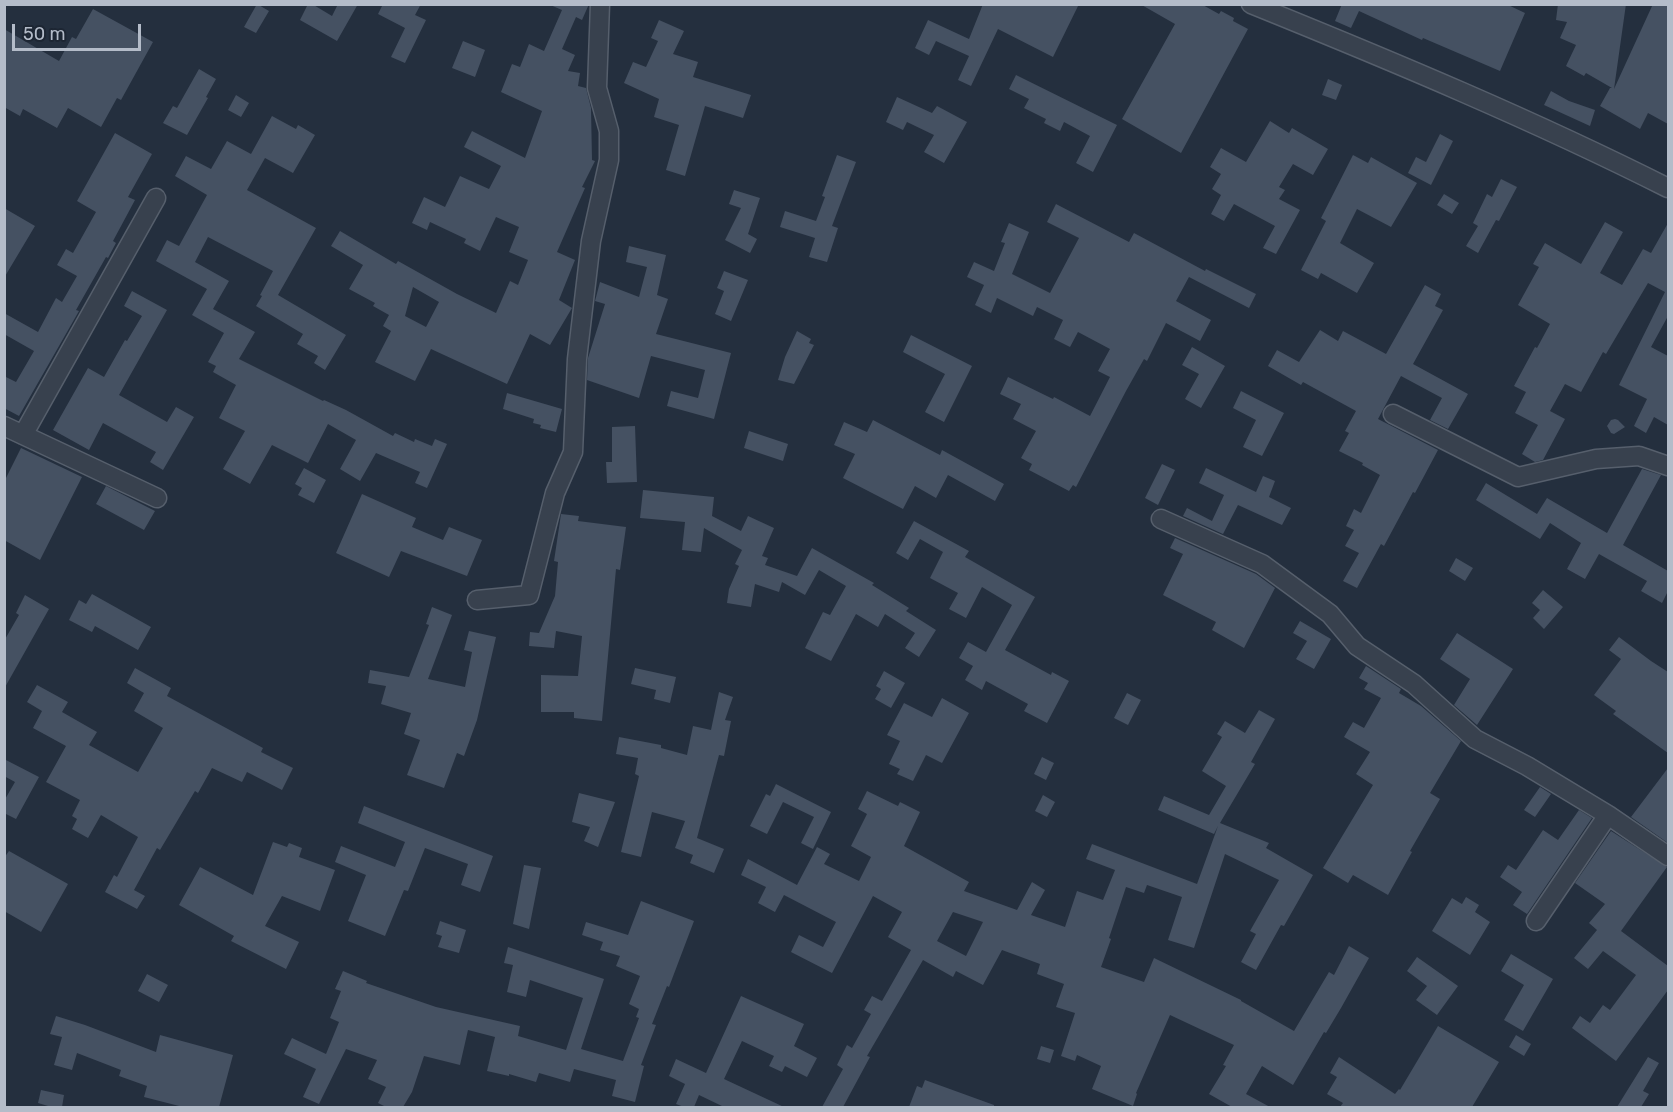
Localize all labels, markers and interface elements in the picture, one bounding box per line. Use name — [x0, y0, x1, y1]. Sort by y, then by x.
scale bar — [15, 12, 144, 50]
text: 50 m — [23, 23, 66, 45]

